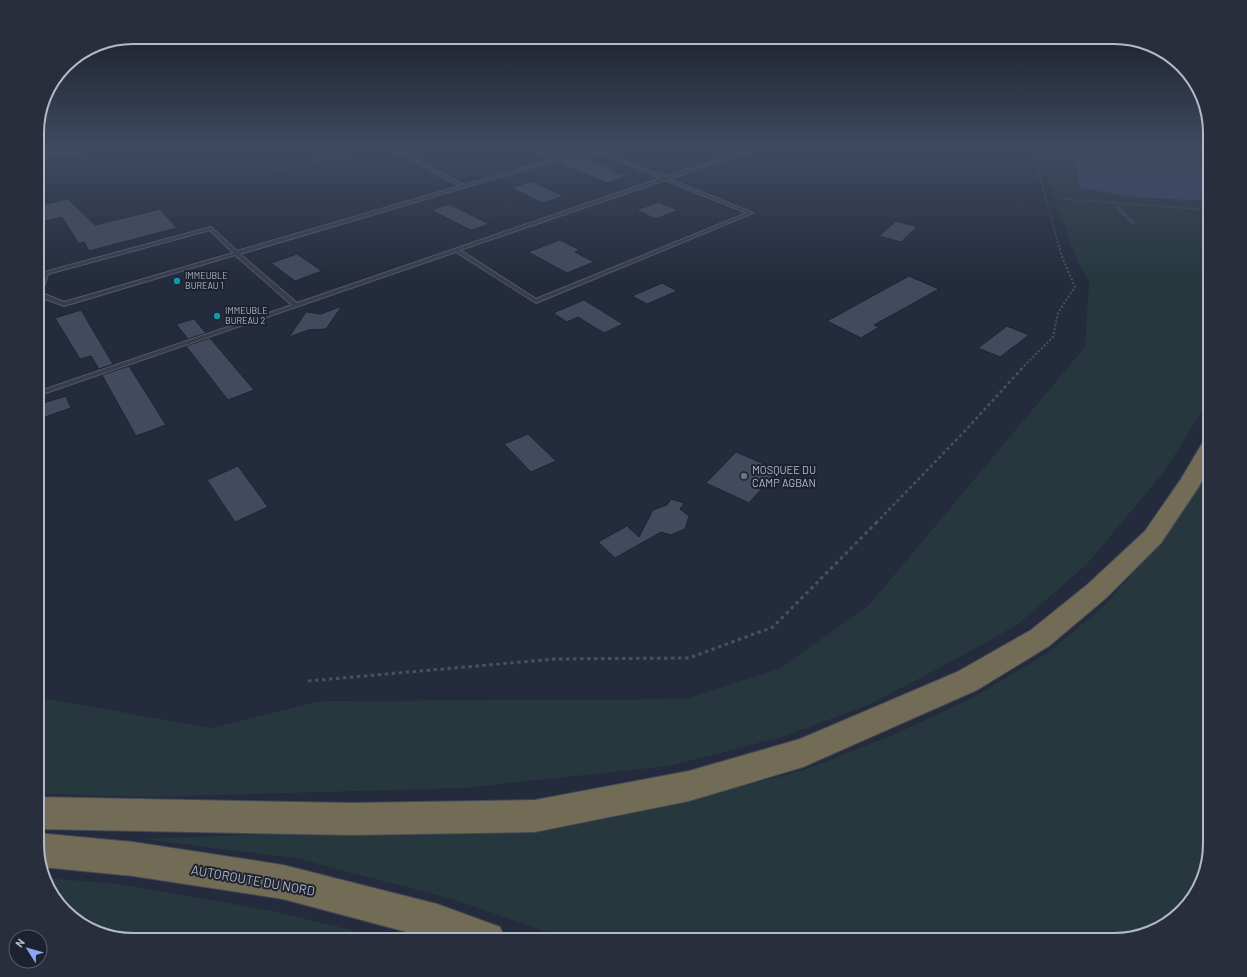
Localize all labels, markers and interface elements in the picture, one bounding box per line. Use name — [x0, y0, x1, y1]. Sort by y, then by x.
place label: IMMEUBLE BUREAU 1 — [185, 270, 228, 291]
marker: IMMEUBLE BUREAU 1 — [172, 276, 182, 286]
place label: IMMEUBLE BUREAU 2 — [225, 305, 268, 326]
marker: IMMEUBLE BUREAU 2 — [212, 311, 222, 321]
place label: MOSQUEE DU CAMP AGBAN — [752, 463, 816, 489]
marker: MOSQUEE DU CAMP AGBAN — [739, 471, 749, 481]
street label: AUTOROUTE DU NORD — [190, 861, 316, 899]
north arrow — [8, 929, 48, 969]
text: N — [12, 936, 27, 950]

